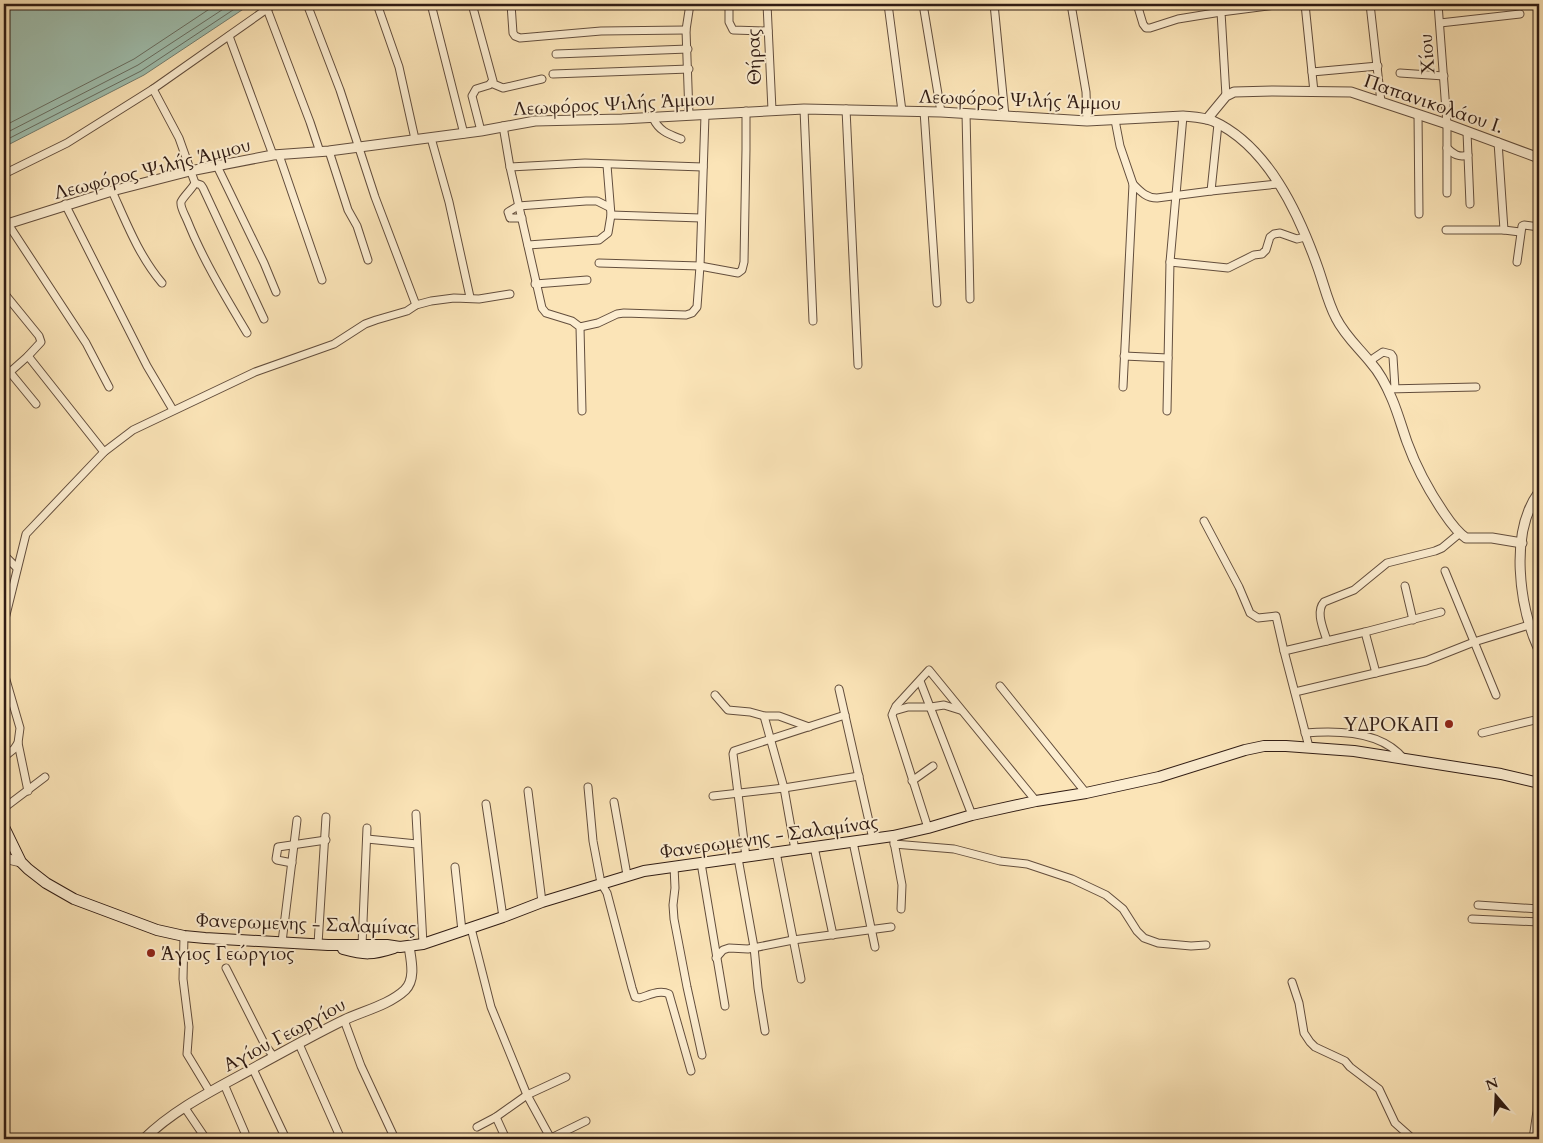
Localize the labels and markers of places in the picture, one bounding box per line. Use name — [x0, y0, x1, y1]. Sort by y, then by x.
place label: ΥΔΡΟΚΑΠ — [1343, 712, 1439, 738]
marker: ΥΔΡΟΚΑΠ — [1443, 718, 1455, 730]
place label: Άγιος Γεώργιος — [161, 941, 294, 967]
marker: Άγιος Γεώργιος — [145, 947, 157, 959]

